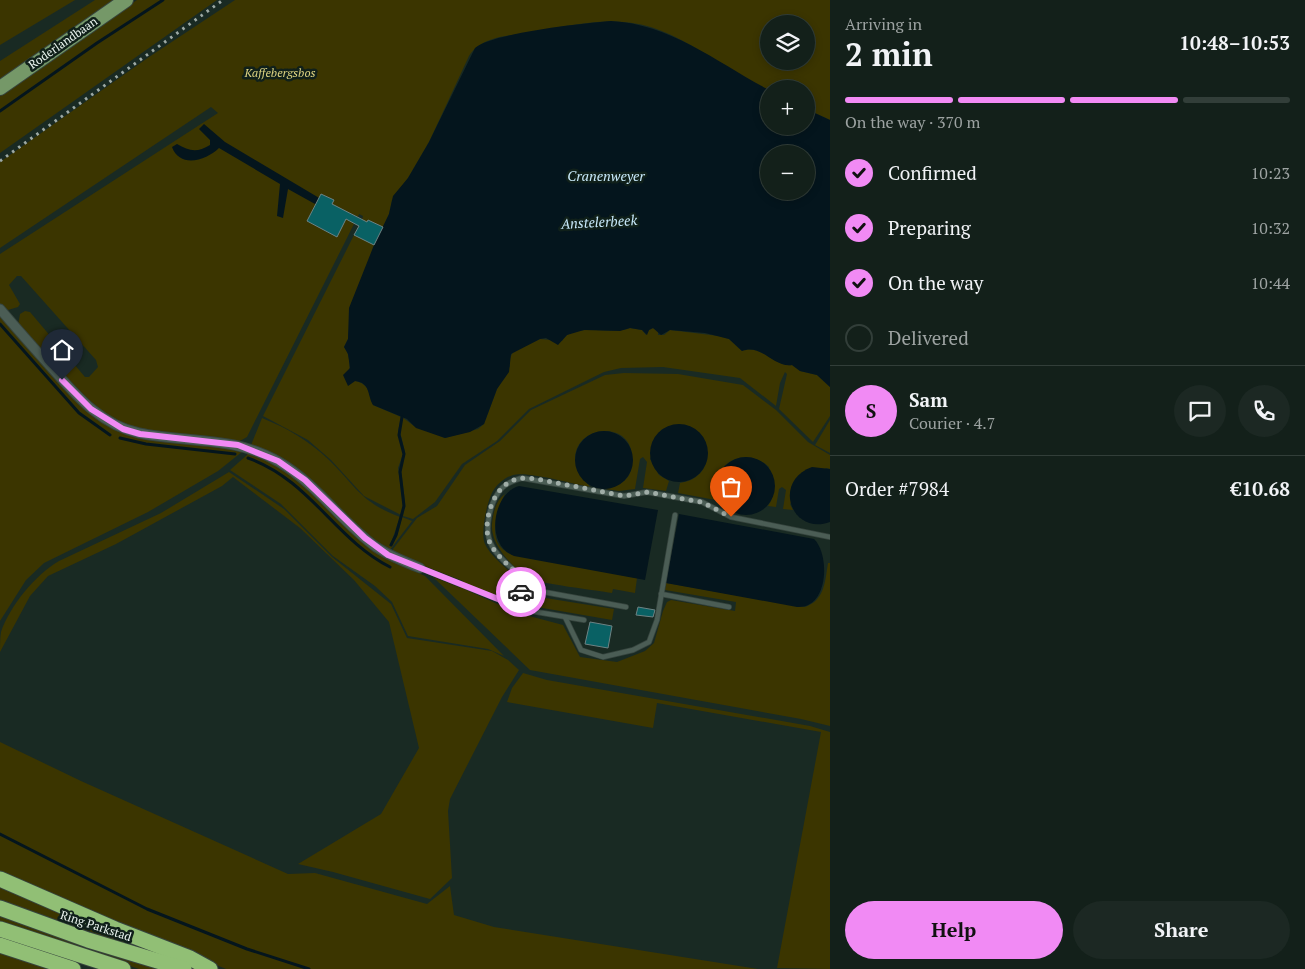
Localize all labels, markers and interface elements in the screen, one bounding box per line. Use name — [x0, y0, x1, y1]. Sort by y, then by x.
street label: Roderlandbaan — [25, 13, 100, 72]
text: Arriving in — [845, 13, 922, 35]
map controls — [760, 15, 815, 200]
button: layers — [760, 15, 815, 70]
text: 10:48–10:53 — [1179, 30, 1290, 55]
text: 2 min — [845, 33, 933, 75]
park label: Kaffebergsbos — [243, 65, 316, 80]
button: + — [760, 80, 815, 135]
text: On the way · 370 m — [845, 111, 980, 133]
button: − — [760, 145, 815, 200]
icon: check — [845, 159, 873, 187]
text: Confirmed — [888, 160, 977, 185]
text: 10:23 — [1251, 162, 1290, 184]
water label: Cranenweyer — [567, 166, 645, 185]
water label: Anstelerbeek — [559, 210, 638, 233]
icon: check — [845, 214, 873, 242]
text: Preparing — [888, 215, 971, 240]
text: 10:32 — [1251, 217, 1290, 239]
icon: check — [845, 269, 873, 297]
text: On the way — [888, 270, 983, 295]
text: 10:44 — [1251, 272, 1290, 294]
text: Delivered — [888, 325, 969, 350]
pin — [41, 329, 83, 380]
icon: home — [48, 336, 76, 364]
button: chat — [1174, 385, 1226, 437]
button: phone — [1238, 385, 1290, 437]
text: Sam — [909, 387, 948, 412]
text: S — [866, 398, 876, 423]
text: Courier · 4.7 — [909, 412, 995, 434]
pin — [710, 466, 752, 517]
icon: bag — [717, 473, 745, 501]
text: Order #7984 — [845, 476, 949, 501]
text: €10.68 — [1231, 476, 1290, 501]
courier — [496, 567, 546, 617]
icon: car — [507, 578, 535, 606]
button: Help — [845, 901, 1063, 959]
button: Share — [1073, 901, 1290, 959]
street label: Ring Parkstad — [59, 907, 134, 944]

